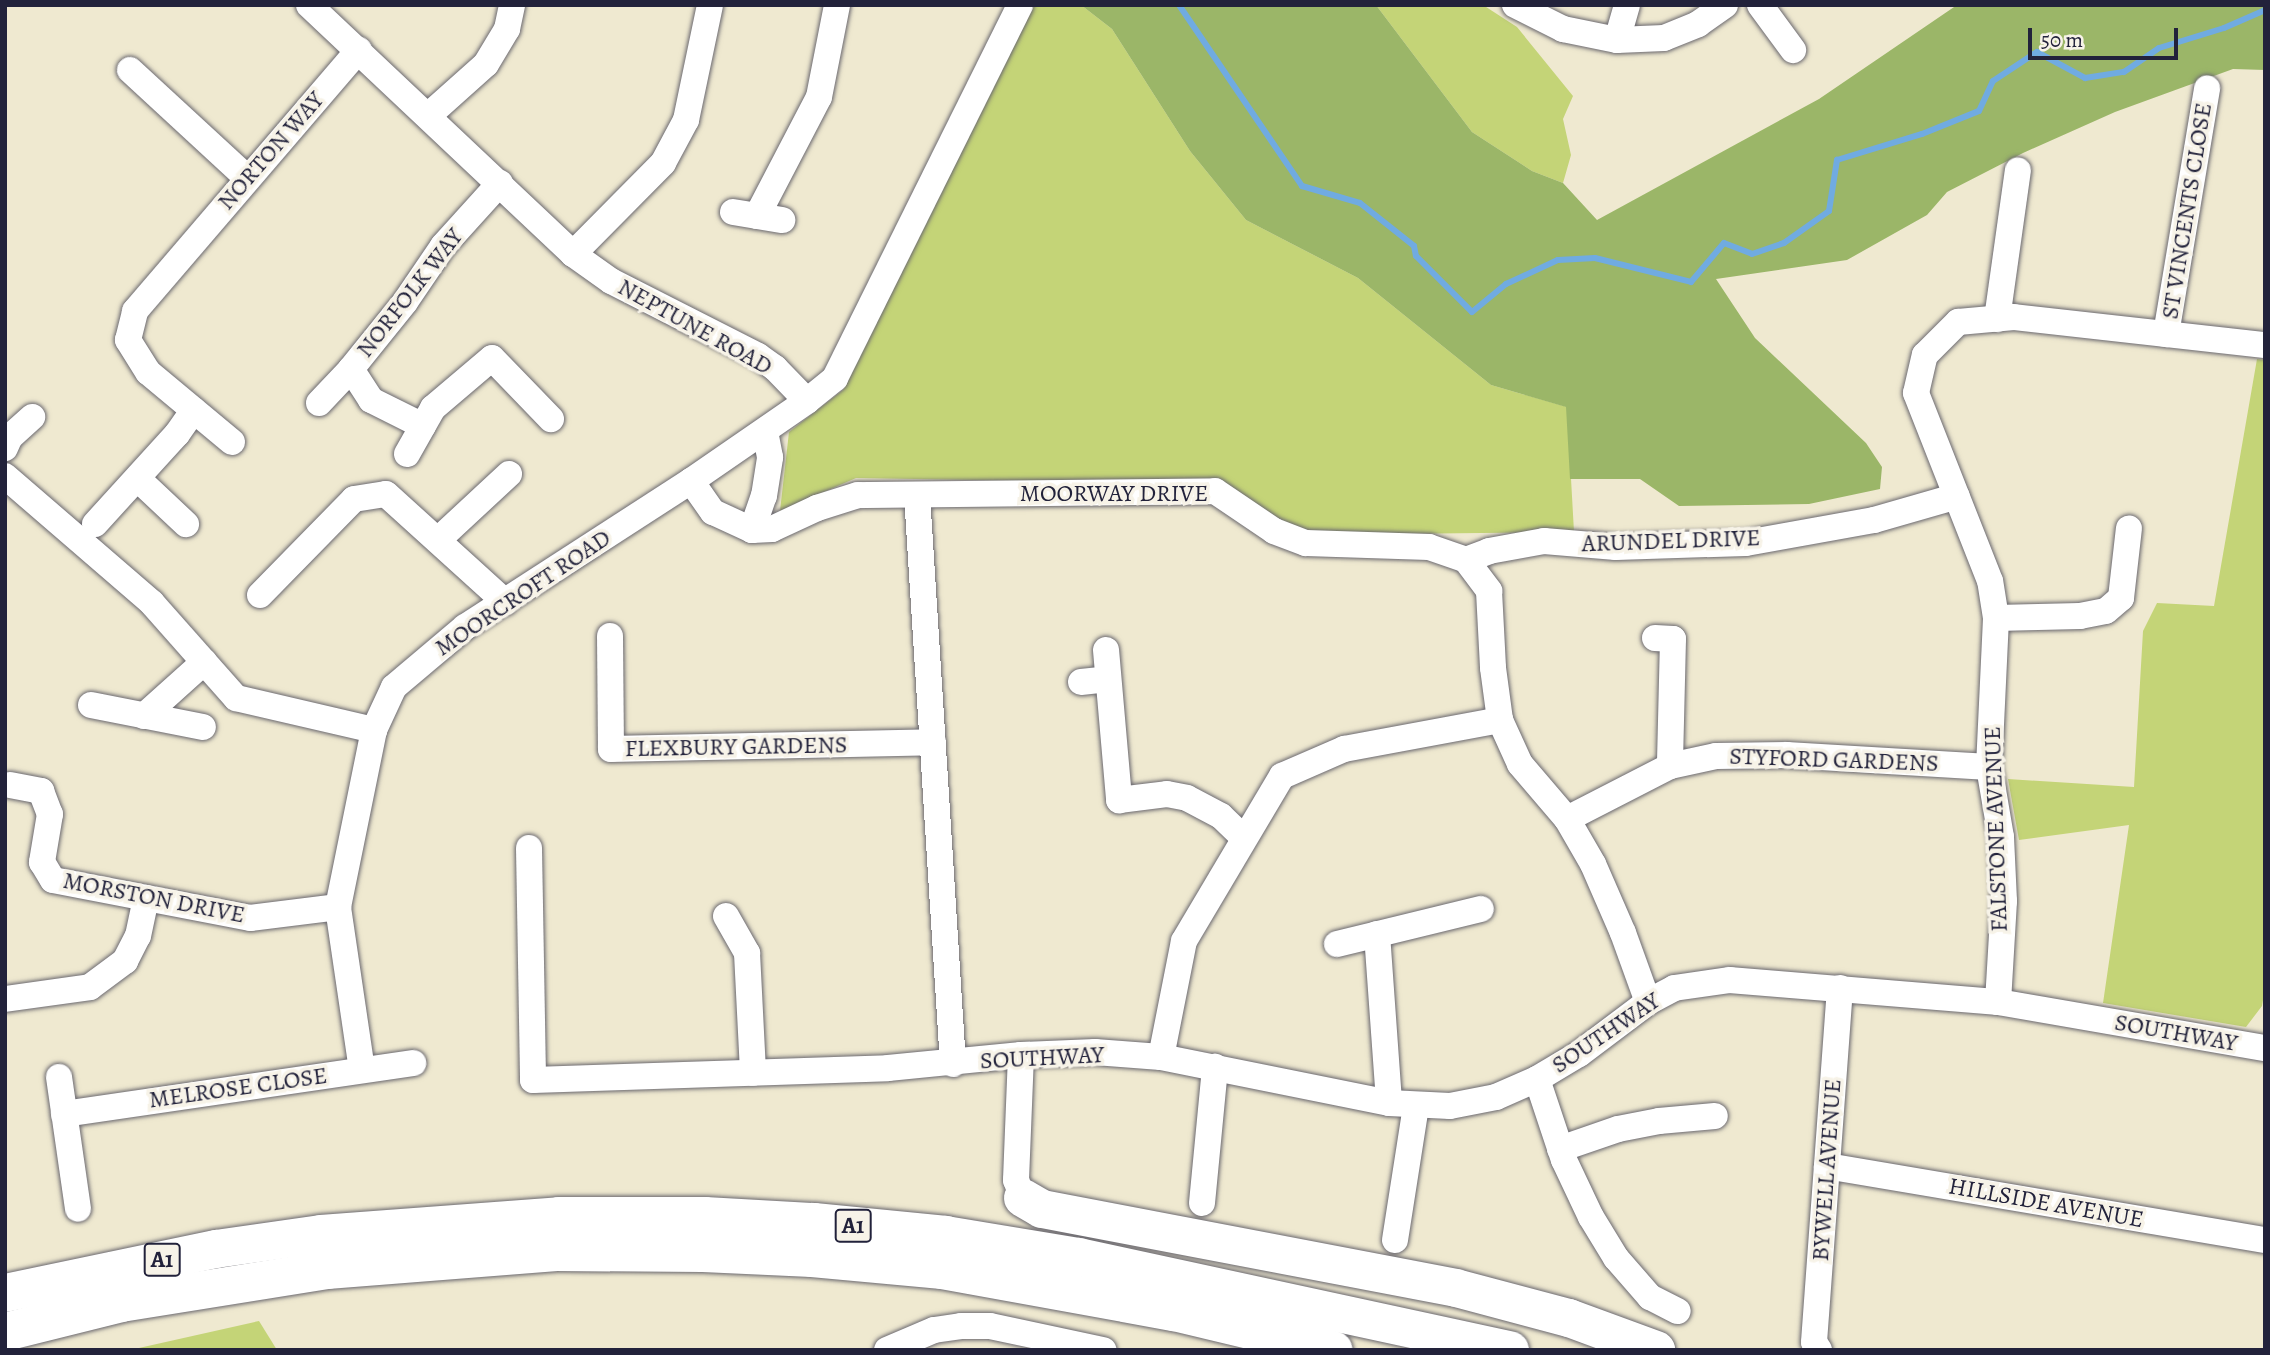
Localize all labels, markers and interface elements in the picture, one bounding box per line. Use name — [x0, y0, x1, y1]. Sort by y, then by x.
scale bar — [2032, 14, 2182, 58]
text: 50 m — [2041, 26, 2083, 54]
street label: NORTON WAY — [212, 86, 330, 216]
street label: ST VINCENTS CLOSE — [2156, 101, 2218, 321]
street label: NORFOLK WAY — [351, 223, 469, 363]
street label: NEPTUNE ROAD — [613, 273, 777, 381]
street label: MOORWAY DRIVE — [1020, 480, 1208, 508]
street label: ARUNDEL DRIVE — [1581, 523, 1761, 559]
street label: MOORCROFT ROAD — [430, 524, 616, 662]
street label: FALSTONE AVENUE — [1978, 726, 2014, 932]
street label: FLEXBURY GARDENS — [624, 731, 848, 763]
street label: STYFORD GARDENS — [1729, 742, 1939, 778]
street label: MORSTON DRIVE — [61, 866, 247, 930]
street label: SOUTHWAY — [1546, 986, 1666, 1080]
street label: SOUTHWAY — [2112, 1008, 2240, 1058]
street label: SOUTHWAY — [979, 1040, 1105, 1076]
street label: MELROSE CLOSE — [147, 1061, 329, 1115]
street label: BYWELL AVENUE — [1806, 1078, 1848, 1262]
street label: HILLSIDE AVENUE — [1946, 1172, 2146, 1234]
road number: A1 — [834, 1206, 872, 1246]
road number: A1 — [143, 1240, 181, 1280]

